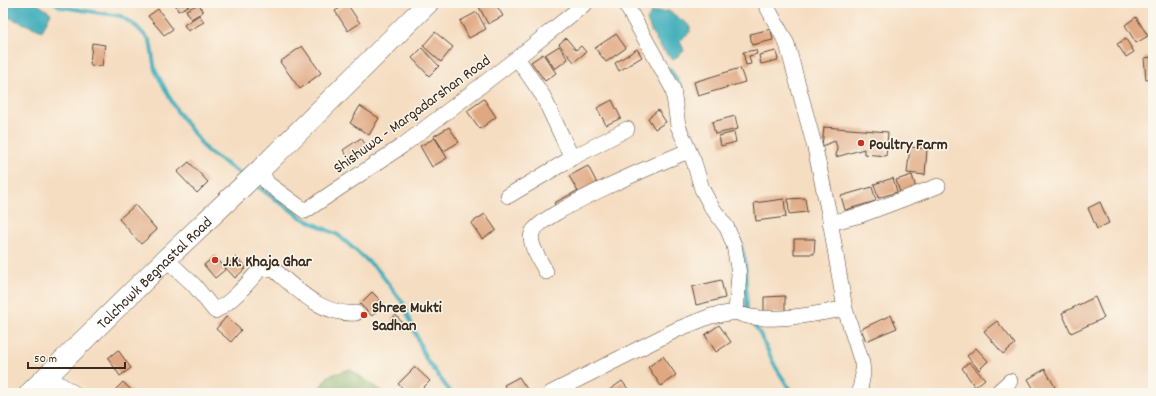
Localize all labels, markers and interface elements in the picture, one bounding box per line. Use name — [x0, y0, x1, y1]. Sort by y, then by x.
street label: Shishuwa - Margadarshan Road — [329, 50, 496, 180]
place label: Poultry Farm — [869, 134, 948, 157]
marker: Poultry Farm — [856, 138, 866, 148]
street label: Talchowk Begnastal Road — [92, 212, 218, 335]
place label: J.K. Khaja Ghar — [223, 251, 313, 274]
marker: J.K. Khaja Ghar — [210, 255, 220, 265]
place label: Shree Mukti Sadhan — [372, 297, 442, 338]
marker: Shree Mukti Sadhan — [359, 310, 369, 320]
scale bar — [28, 344, 125, 370]
text: 50 m — [34, 351, 57, 368]

